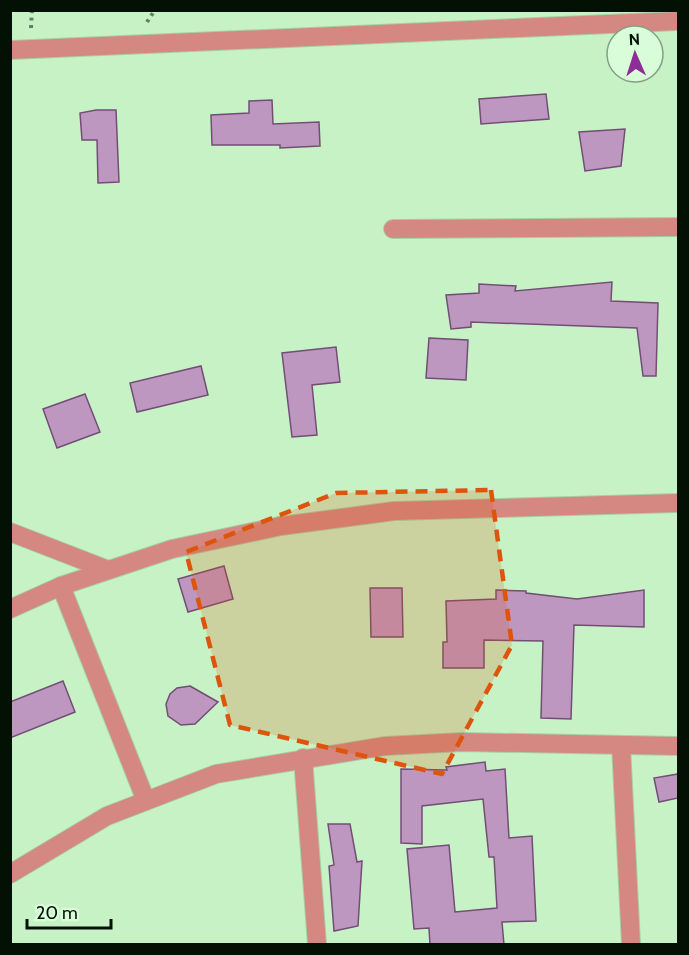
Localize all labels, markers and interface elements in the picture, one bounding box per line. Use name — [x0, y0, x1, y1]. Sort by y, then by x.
north arrow — [605, 24, 665, 84]
text: N — [628, 30, 640, 49]
scale bar — [27, 892, 111, 930]
text: 20 m — [36, 902, 78, 924]

